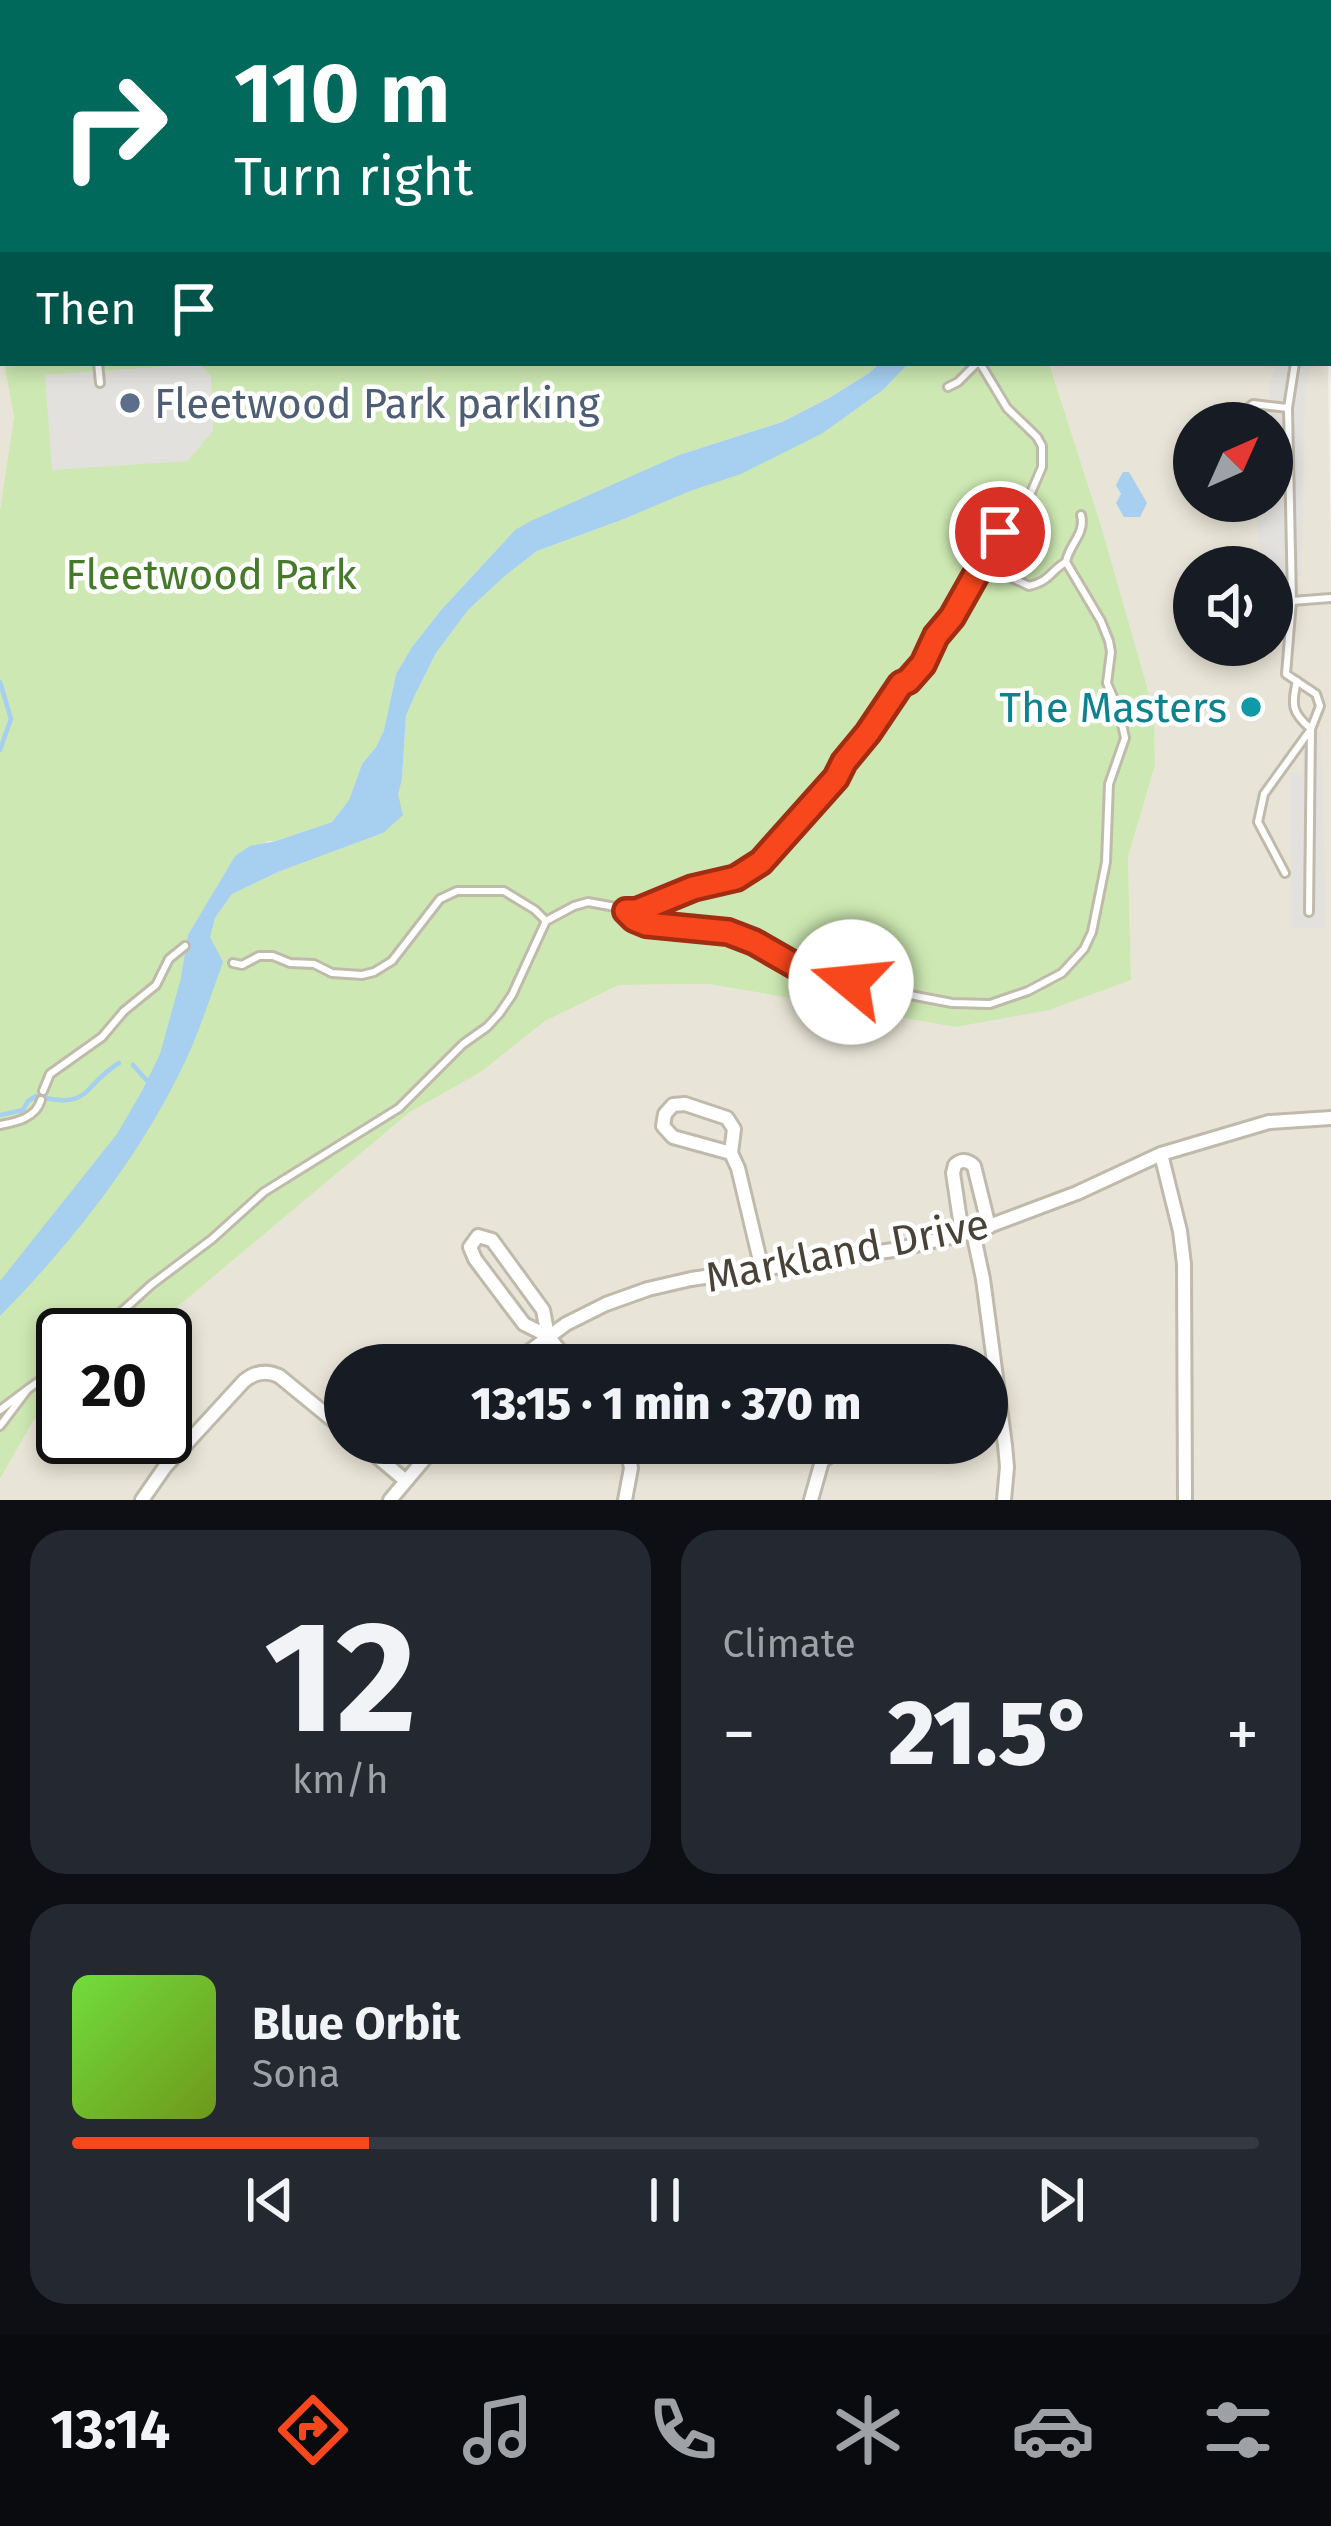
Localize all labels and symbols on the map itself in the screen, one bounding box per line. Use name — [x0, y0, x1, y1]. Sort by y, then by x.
place label: Fleetwood Park parking — [154, 379, 600, 429]
marker: Fleetwood Park parking — [117, 390, 143, 416]
north arrow — [1173, 402, 1293, 522]
pin — [949, 481, 1051, 583]
park label: Fleetwood Park — [65, 550, 357, 600]
place label: The Masters — [999, 683, 1227, 733]
marker: The Masters — [1238, 694, 1264, 720]
position arrow — [788, 919, 914, 1045]
street label: Markland Drive — [701, 1199, 993, 1303]
speed limit sign: 20 — [36, 1308, 192, 1464]

